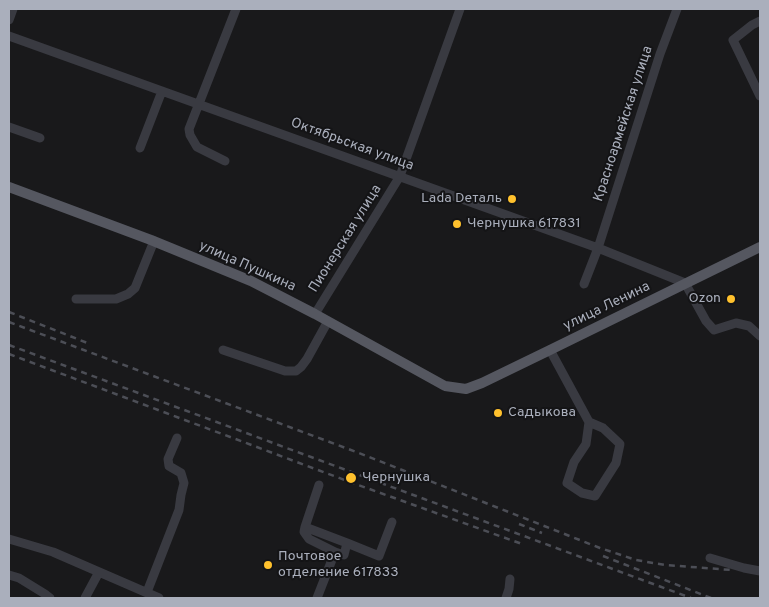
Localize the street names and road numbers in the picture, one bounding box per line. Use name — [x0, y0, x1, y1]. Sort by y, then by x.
street label: Красноармейская улица — [591, 44, 657, 204]
street label: Октябрьская улица — [288, 115, 416, 175]
street label: Пионерская улица — [306, 182, 386, 296]
street label: улица Пушкина — [196, 238, 298, 296]
street label: улица Ленина — [561, 279, 653, 335]

